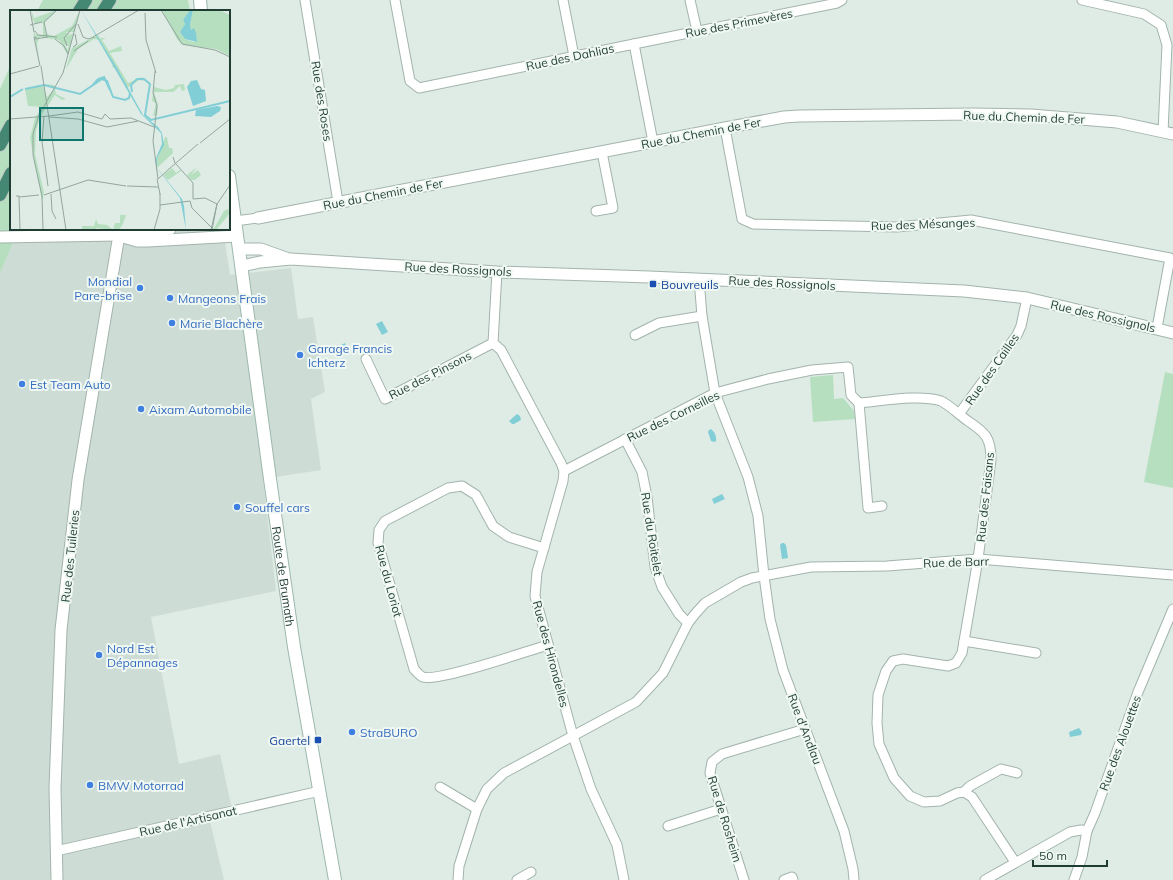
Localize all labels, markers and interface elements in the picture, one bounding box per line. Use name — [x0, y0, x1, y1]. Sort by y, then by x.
street label: Rue des Primevères — [684, 5, 794, 41]
inset map — [10, 10, 230, 230]
street label: Rue des Dahlias — [525, 40, 616, 74]
street label: Rue des Roses — [308, 60, 336, 142]
street label: Rue du Chemin de Fer — [963, 107, 1086, 127]
street label: Rue du Chemin de Fer — [640, 114, 763, 152]
street label: Rue du Chemin de Fer — [322, 175, 445, 213]
street label: Rue des Mésanges — [871, 215, 975, 233]
street label: Rue des Rossignols — [404, 259, 512, 279]
street label: Rue des Rossignols — [728, 273, 836, 293]
place label: Mondial Pare-brise — [74, 274, 132, 303]
place label: Bouvreuils — [661, 277, 719, 292]
marker: Bouvreuils — [648, 279, 658, 289]
marker: Mondial Pare-brise — [135, 283, 145, 293]
place label: Mangeons Frais — [178, 291, 266, 306]
marker: Mangeons Frais — [165, 293, 175, 303]
street label: Rue des Rossignols — [1049, 297, 1157, 335]
place label: Marie Blachère — [180, 316, 263, 331]
marker: Marie Blachère — [167, 318, 177, 328]
street label: Rue des Cailles — [962, 330, 1022, 408]
place label: Garage Francis Ichterz — [308, 341, 392, 370]
street label: Rue des Pinsons — [386, 348, 474, 402]
marker: Garage Francis Ichterz — [295, 350, 305, 360]
place label: Est Team Auto — [30, 377, 111, 392]
marker: Est Team Auto — [17, 379, 27, 389]
street label: Rue des Corneilles — [624, 387, 722, 445]
place label: Aixam Automobile — [149, 402, 251, 417]
marker: Aixam Automobile — [136, 404, 146, 414]
street label: Rue des Faisans — [973, 451, 997, 543]
street label: Rue du Roitelet — [638, 491, 666, 577]
place label: Souffel cars — [245, 500, 310, 515]
marker: Souffel cars — [232, 502, 242, 512]
street label: Rue des Tuileries — [58, 509, 82, 603]
street label: Route de Brumath — [269, 525, 298, 627]
street label: Rue du Loriot — [372, 543, 406, 619]
street label: Rue de Barr — [923, 553, 990, 571]
street label: Rue des Hirondelles — [530, 599, 572, 709]
place label: Nord Est Dépannages — [107, 641, 178, 670]
marker: Nord Est Dépannages — [94, 650, 104, 660]
street label: Rue d'Andlau — [785, 691, 825, 767]
street label: Rue des Alouettes — [1096, 693, 1144, 793]
place label: StraBURO — [360, 725, 418, 740]
marker: StraBURO — [347, 727, 357, 737]
place label: Gaertel — [269, 733, 310, 748]
marker: Gaertel — [313, 735, 323, 745]
street label: Rue de Rosheim — [705, 774, 745, 864]
place label: BMW Motorrad — [98, 778, 184, 793]
marker: BMW Motorrad — [85, 780, 95, 790]
street label: Rue de l'Artisanat — [138, 803, 238, 839]
scale bar — [1033, 842, 1107, 868]
text: 50 m — [1039, 848, 1067, 863]

